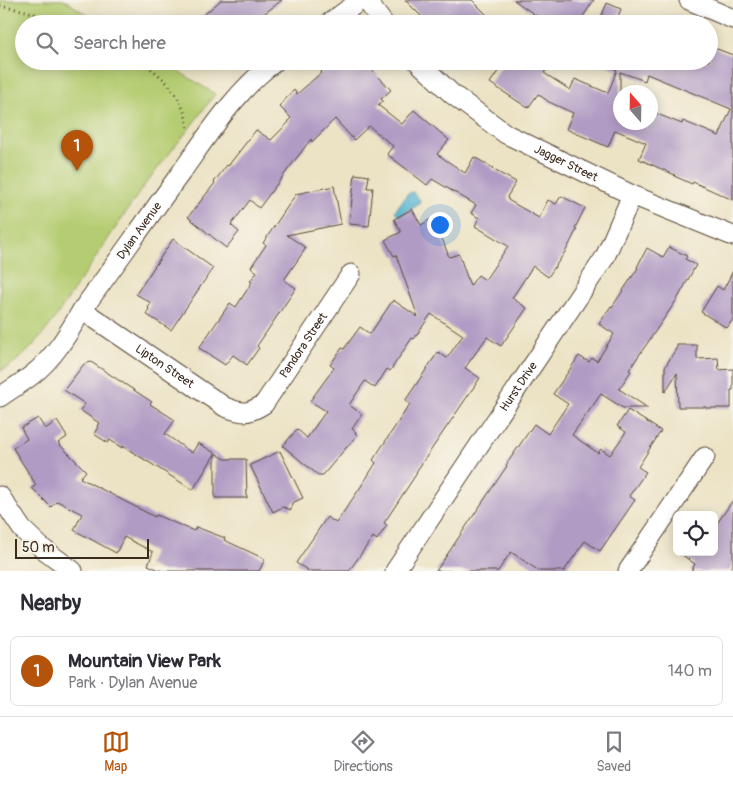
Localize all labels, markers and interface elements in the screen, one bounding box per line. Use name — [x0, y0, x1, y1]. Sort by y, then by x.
search box — [15, 15, 718, 70]
icon: search — [33, 29, 61, 57]
text: Search here — [73, 31, 166, 55]
north arrow — [613, 85, 658, 130]
pin: 1 — [61, 130, 93, 171]
street label: Jagger Street — [532, 141, 600, 185]
street label: Dylan Avenue — [113, 199, 165, 262]
your location — [427, 212, 453, 238]
street label: Pandora Street — [276, 310, 331, 381]
street label: Lipton Street — [133, 341, 197, 391]
street label: Hurst Drive — [496, 359, 540, 414]
map controls — [673, 511, 718, 556]
button: locate — [673, 511, 718, 556]
scale bar — [15, 536, 149, 559]
text: 50 m — [22, 539, 55, 556]
text: Nearby — [20, 590, 81, 617]
text: Mountain View Park — [68, 649, 221, 673]
text: 1 — [34, 661, 40, 681]
text: 140 m — [668, 661, 712, 681]
text: Park · Dylan Avenue — [68, 673, 197, 693]
tab: Map — [102, 728, 130, 775]
tab: Directions — [333, 728, 393, 775]
tab: Saved — [596, 728, 631, 775]

